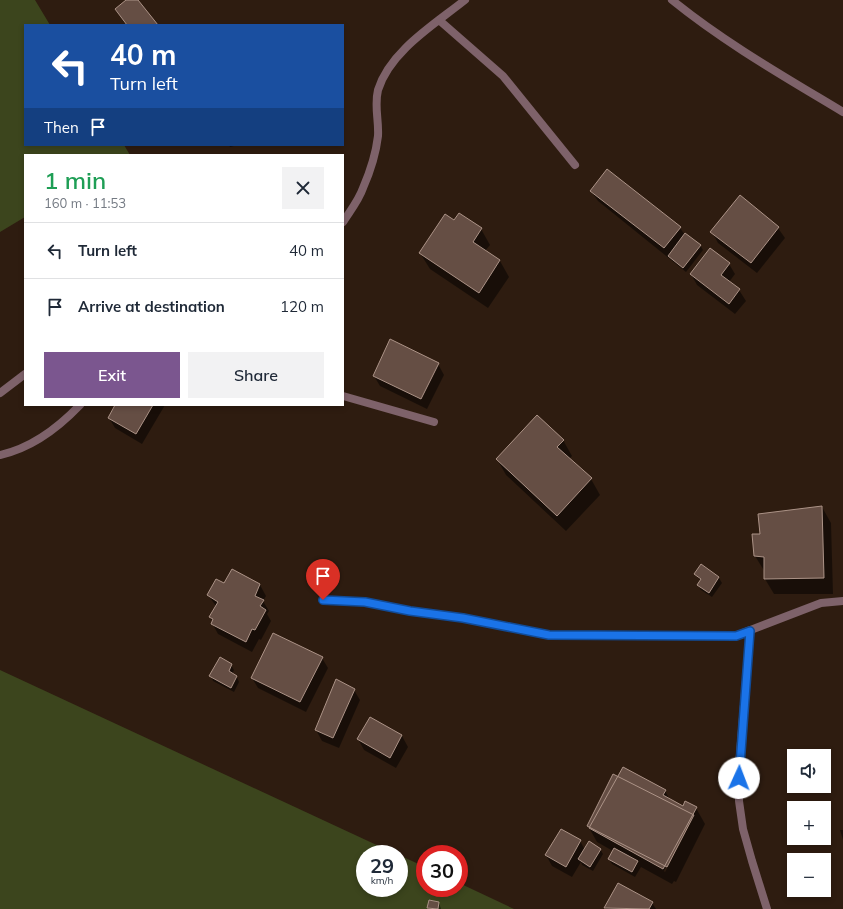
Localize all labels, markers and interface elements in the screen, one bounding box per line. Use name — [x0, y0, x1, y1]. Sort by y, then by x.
text: 40 m — [110, 37, 176, 72]
icon: left — [44, 40, 96, 92]
text: Turn left — [110, 72, 178, 95]
icon: arrive — [87, 116, 109, 138]
text: Then — [44, 118, 79, 137]
text: 1 min — [44, 165, 106, 195]
button: close — [282, 167, 324, 209]
text: 160 m · 11:53 — [44, 195, 126, 211]
icon: left — [44, 240, 66, 262]
text: Turn left — [78, 241, 137, 260]
text: 40 m — [289, 241, 324, 260]
icon: arrive — [44, 296, 66, 318]
text: Arrive at destination — [78, 297, 225, 316]
text: 120 m — [280, 297, 324, 316]
button: Exit — [44, 352, 180, 398]
button: Share — [188, 352, 324, 398]
pin — [306, 559, 340, 600]
icon: arrive — [312, 565, 334, 587]
map controls — [787, 749, 831, 897]
button: sound — [787, 749, 831, 793]
position arrow — [718, 757, 760, 799]
button: + — [787, 801, 831, 845]
speed limit sign: 30 — [416, 845, 468, 897]
text: 29 — [370, 853, 394, 878]
button: − — [787, 853, 831, 897]
text: km/h — [371, 874, 393, 887]

